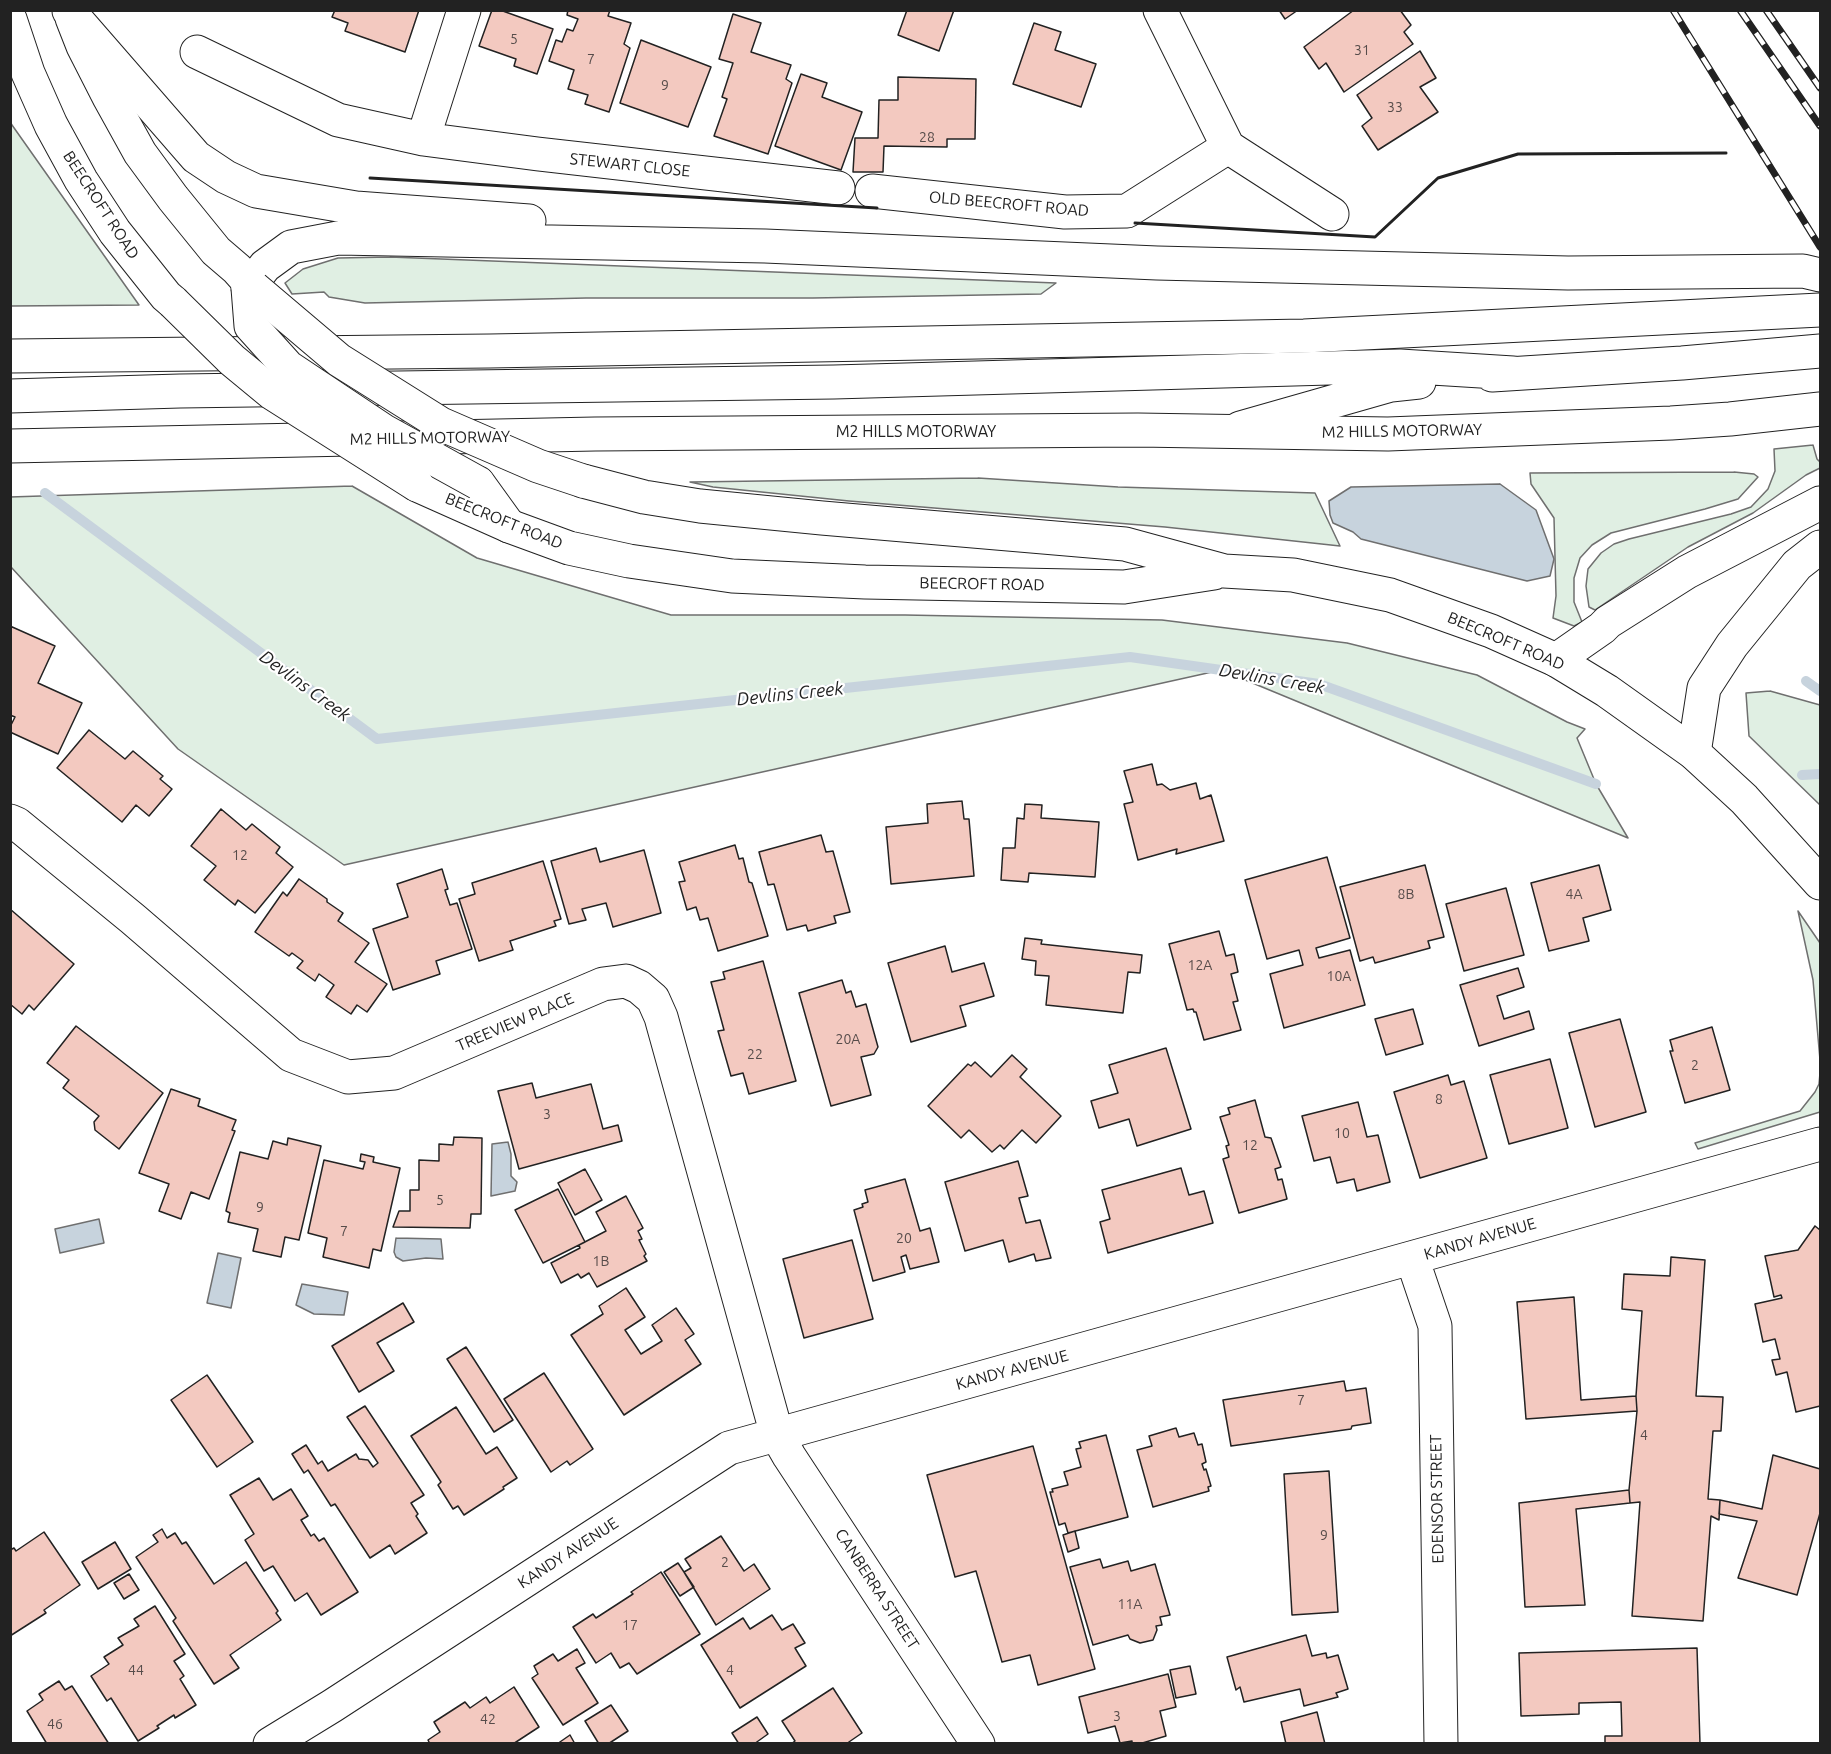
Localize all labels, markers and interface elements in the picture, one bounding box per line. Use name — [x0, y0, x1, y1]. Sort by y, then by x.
house number: 5 — [510, 31, 518, 47]
house number: 31 — [1354, 42, 1370, 58]
house number: 7 — [587, 51, 595, 67]
house number: 9 — [661, 77, 669, 93]
house number: 33 — [1387, 99, 1403, 115]
house number: 28 — [919, 129, 935, 145]
street label: BEECROFT ROAD — [59, 147, 143, 263]
street label: STEWART CLOSE — [569, 149, 691, 181]
street label: OLD BEECROFT ROAD — [928, 187, 1090, 221]
street label: M2 HILLS MOTORWAY — [1322, 420, 1482, 442]
street label: M2 HILLS MOTORWAY — [836, 422, 996, 442]
street label: M2 HILLS MOTORWAY — [350, 427, 510, 449]
street label: BEECROFT ROAD — [442, 489, 566, 553]
street label: BEECROFT ROAD — [919, 573, 1045, 595]
street label: BEECROFT ROAD — [1445, 608, 1567, 674]
water label: Devlins Creek — [255, 646, 355, 726]
water label: Devlins Creek — [1217, 659, 1327, 699]
water label: Devlins Creek — [736, 678, 844, 710]
house number: 12 — [232, 847, 248, 863]
house number: 8B — [1398, 886, 1414, 902]
house number: 4A — [1566, 886, 1582, 902]
house number: 12A — [1188, 957, 1212, 973]
house number: 10A — [1327, 968, 1351, 984]
street label: TREEVIEW PLACE — [453, 989, 577, 1055]
house number: 20A — [836, 1031, 860, 1047]
house number: 22 — [747, 1046, 763, 1062]
house number: 2 — [1691, 1057, 1699, 1073]
house number: 8 — [1435, 1091, 1443, 1107]
house number: 3 — [543, 1106, 551, 1122]
house number: 10 — [1334, 1125, 1350, 1141]
house number: 12 — [1242, 1137, 1258, 1153]
house number: 5 — [436, 1192, 444, 1208]
house number: 9 — [256, 1199, 264, 1215]
street label: KANDY AVENUE — [1422, 1214, 1538, 1264]
house number: 7 — [340, 1223, 348, 1239]
house number: 20 — [896, 1230, 912, 1246]
house number: 1B — [593, 1253, 609, 1269]
street label: KANDY AVENUE — [954, 1346, 1070, 1394]
house number: 7 — [1297, 1392, 1305, 1408]
house number: 4 — [1640, 1427, 1648, 1443]
street label: EDENSOR STREET — [1426, 1434, 1448, 1564]
street label: KANDY AVENUE — [514, 1513, 622, 1593]
street label: CANBERRA STREET — [831, 1525, 923, 1653]
house number: 9 — [1320, 1527, 1328, 1543]
house number: 2 — [721, 1554, 729, 1570]
house number: 11A — [1118, 1596, 1142, 1612]
house number: 17 — [622, 1617, 638, 1633]
house number: 44 — [128, 1662, 144, 1678]
house number: 4 — [726, 1662, 734, 1678]
house number: 3 — [1113, 1708, 1121, 1724]
house number: 42 — [480, 1711, 496, 1727]
house number: 46 — [47, 1716, 63, 1732]

